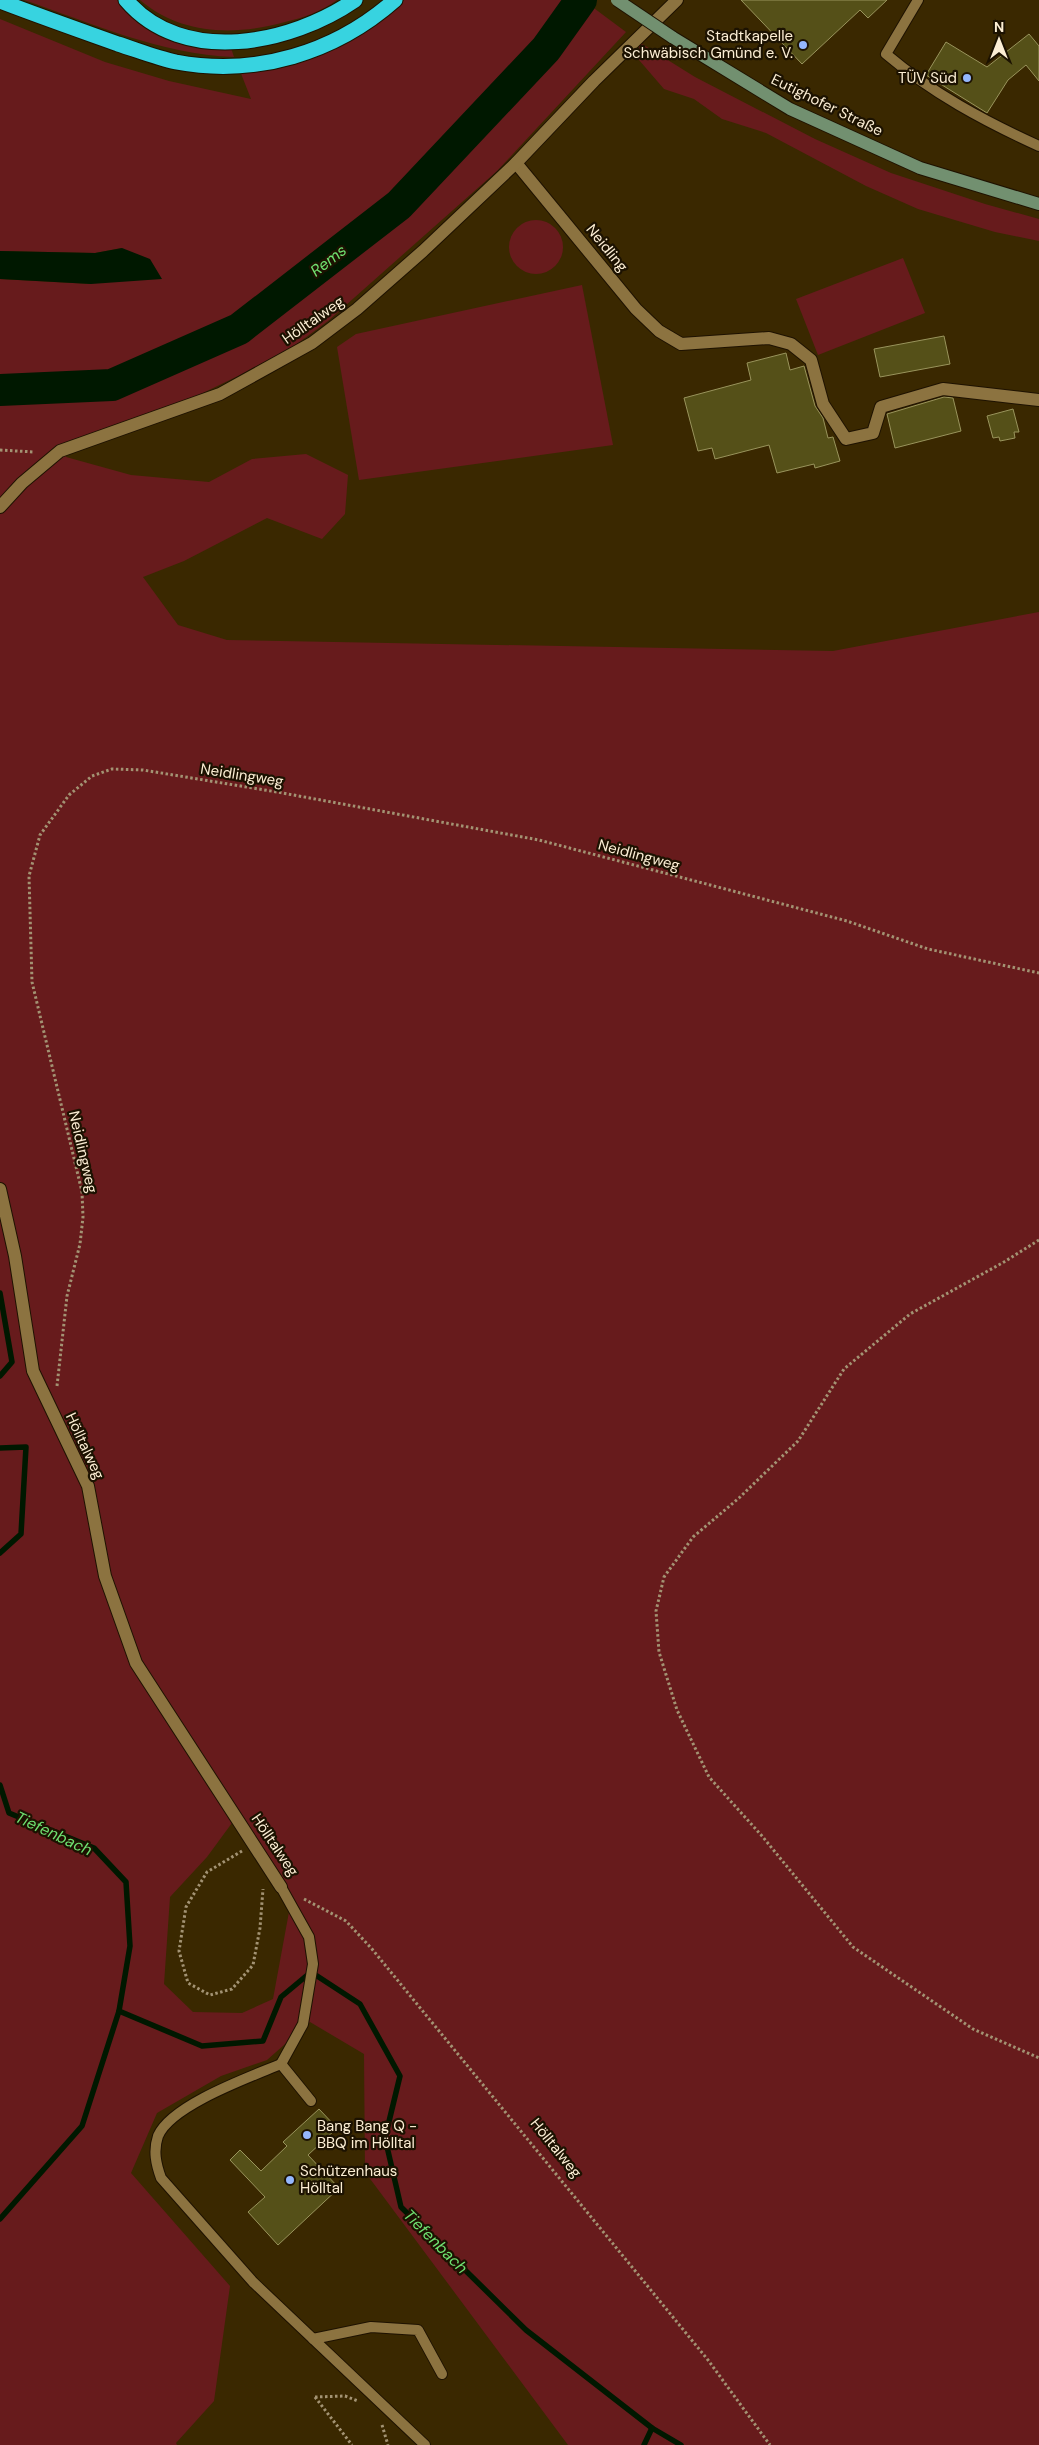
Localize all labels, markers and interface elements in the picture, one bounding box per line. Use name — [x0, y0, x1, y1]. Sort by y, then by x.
north arrow — [974, 15, 1024, 65]
text: N — [994, 18, 1004, 36]
place label: Stadtkapelle Schwäbisch Gmünd e. V. — [623, 26, 793, 63]
marker: Stadtkapelle Schwäbisch Gmünd e. V. — [797, 39, 809, 51]
place label: TÜV Süd — [898, 68, 957, 88]
street label: Eutighofer Straße — [768, 69, 886, 141]
marker: TÜV Süd — [961, 72, 973, 84]
street label: Neidling — [582, 220, 632, 276]
water label: Rems — [306, 240, 351, 281]
street label: Hölltalweg — [278, 291, 348, 349]
street label: Neidlingweg — [199, 759, 285, 791]
street label: Neidlingweg — [596, 834, 682, 876]
street label: Neidlingweg — [64, 1109, 102, 1195]
street label: Hölltalweg — [61, 1410, 109, 1482]
water label: Tiefenbach — [12, 1806, 96, 1860]
street label: Hölltalweg — [247, 1810, 303, 1880]
street label: Hölltalweg — [526, 2114, 586, 2182]
place label: Bang Bang Q - BBQ im Hölltal — [317, 2116, 417, 2153]
marker: Bang Bang Q - BBQ im Hölltal — [301, 2129, 313, 2141]
place label: Schützenhaus Hölltal — [300, 2161, 397, 2198]
marker: Schützenhaus Hölltal — [284, 2174, 296, 2186]
water label: Tiefenbach — [399, 2205, 472, 2278]

